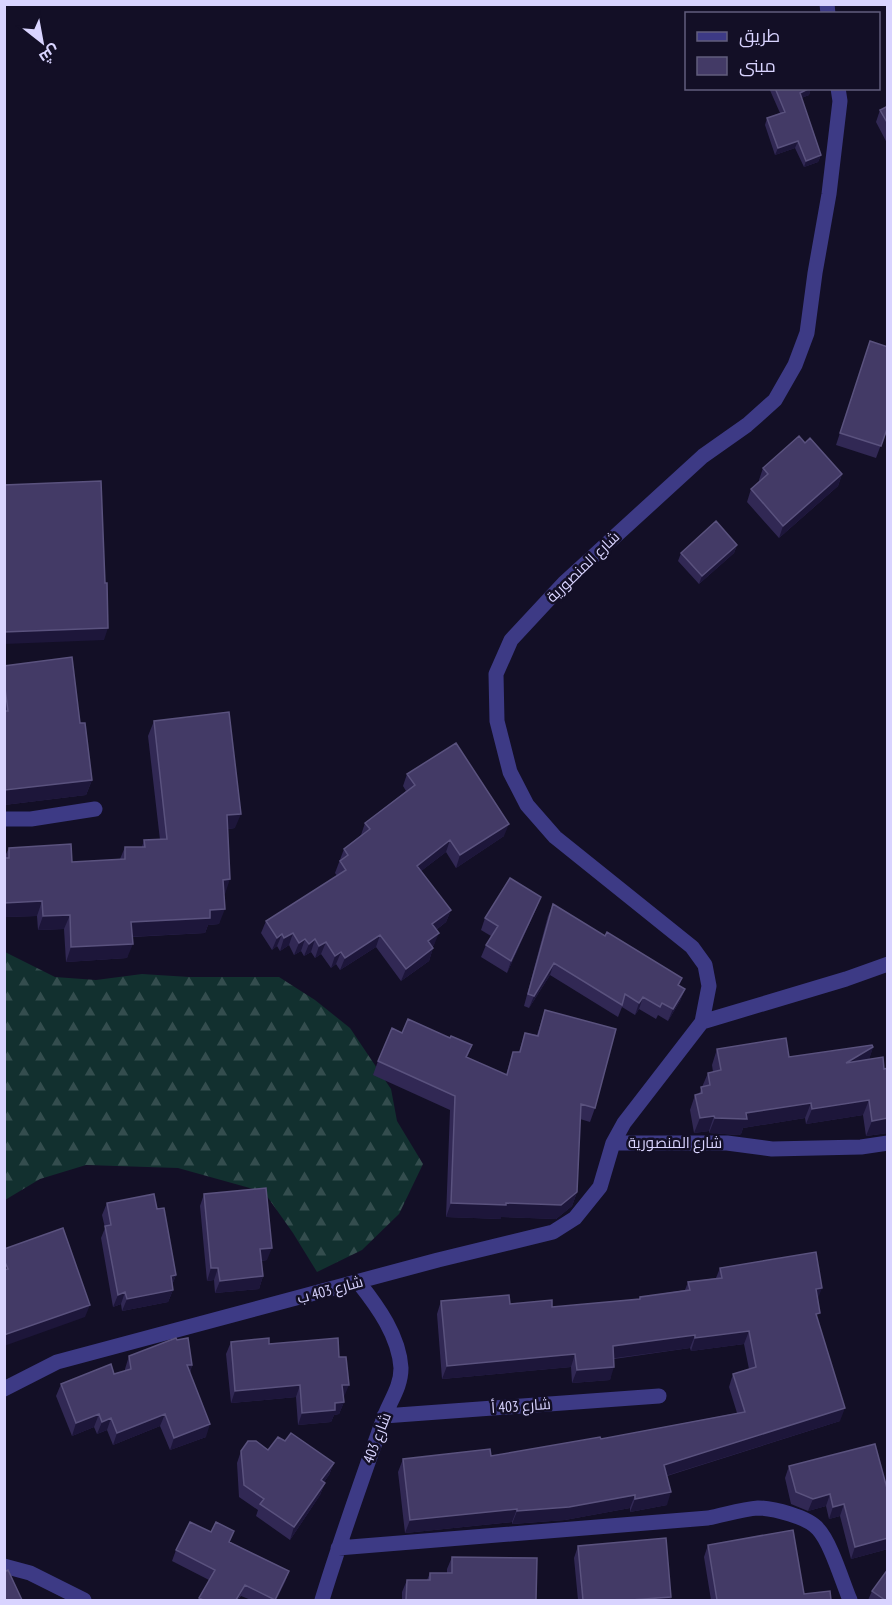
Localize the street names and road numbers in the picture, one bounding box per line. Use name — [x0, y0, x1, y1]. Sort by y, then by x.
street label: شارع المنصورية — [542, 527, 625, 608]
street label: شارع المنصورية — [628, 1133, 722, 1154]
street label: شارع 403 ب — [295, 1272, 365, 1309]
street label: شارع 403 أ — [491, 1394, 552, 1419]
street label: شارع 403 — [358, 1410, 397, 1466]

